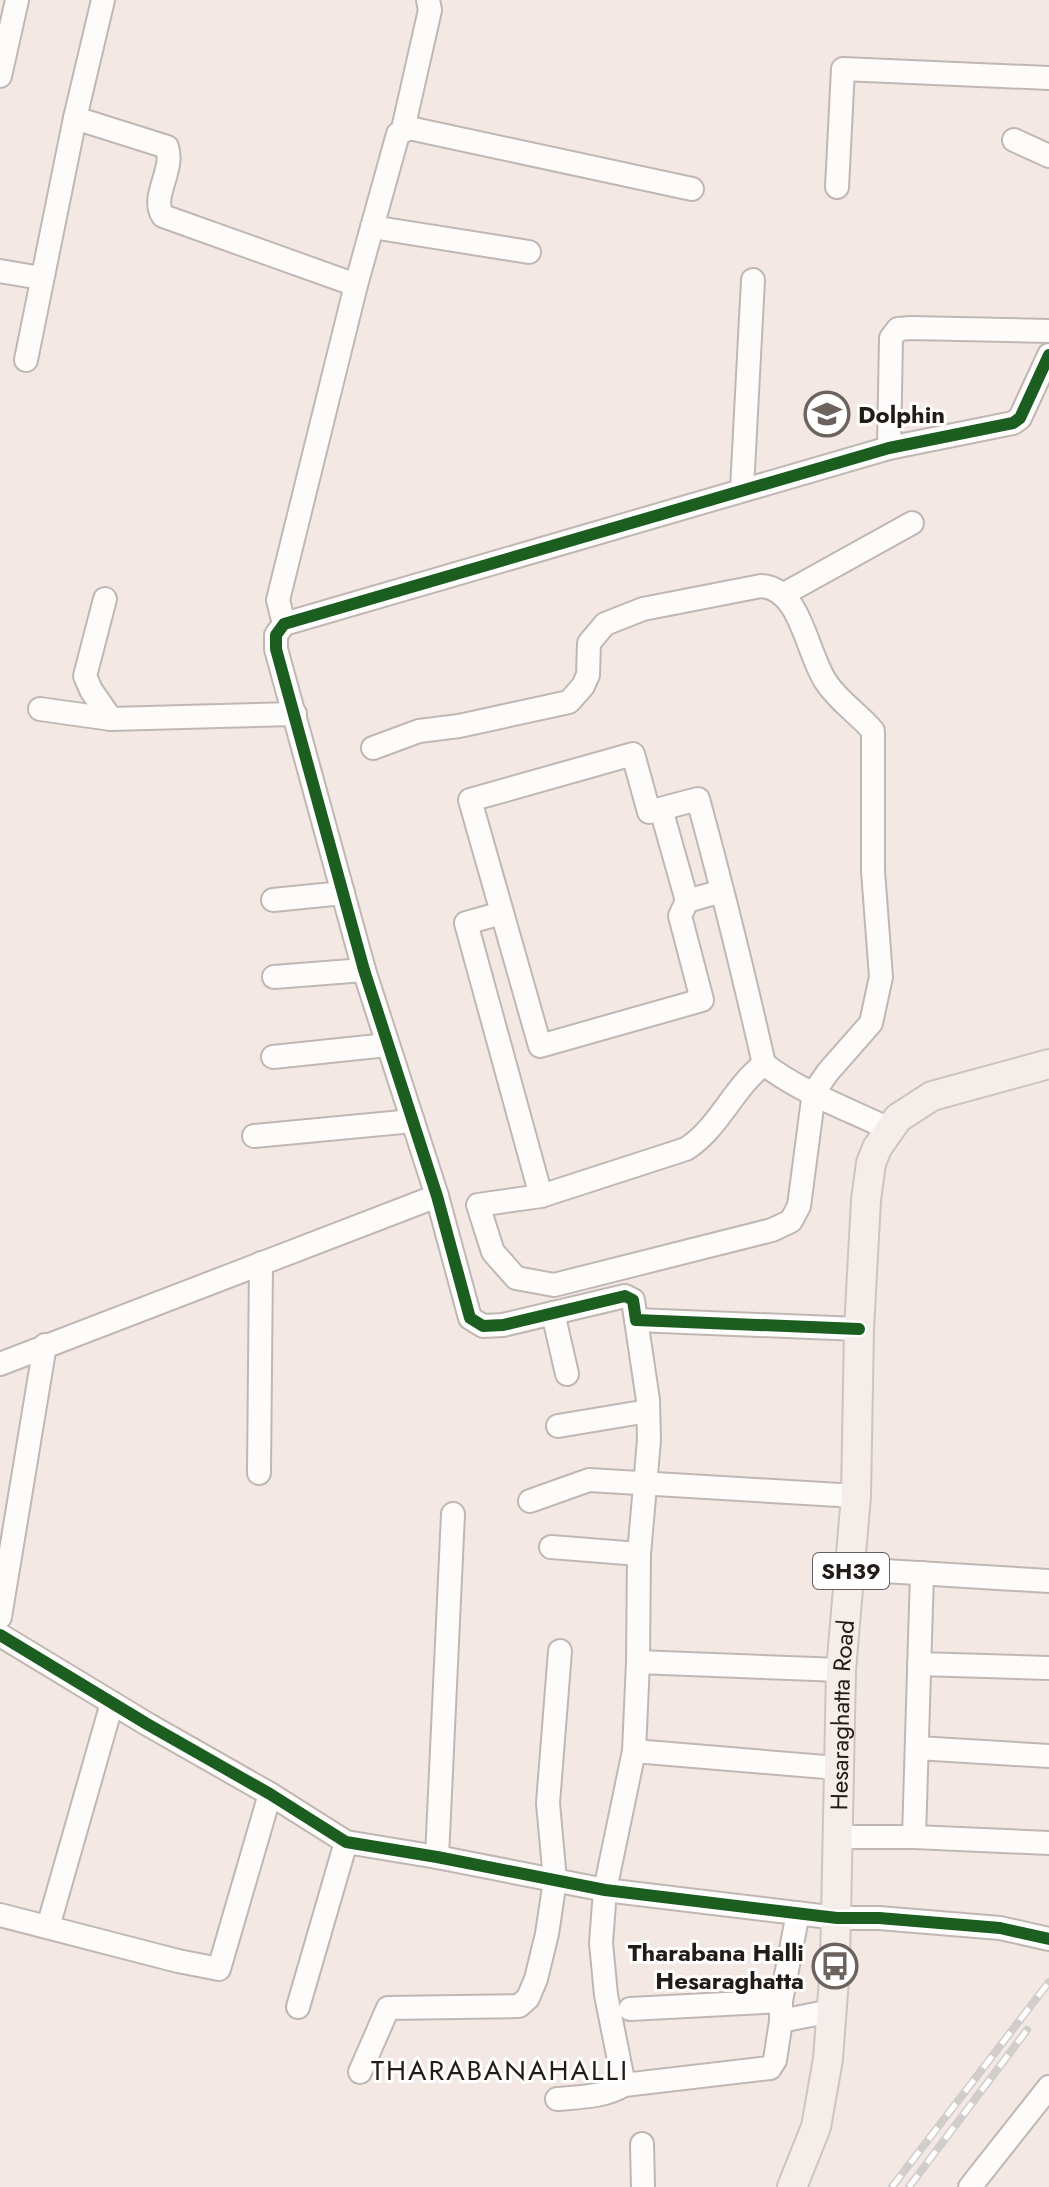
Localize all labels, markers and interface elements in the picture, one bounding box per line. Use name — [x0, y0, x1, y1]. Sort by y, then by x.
school or university icon: Dolphin — [803, 390, 851, 438]
place label: Dolphin — [858, 397, 945, 432]
road number: SH39 — [813, 1553, 889, 1589]
street label: Hesaraghatta Road — [821, 1618, 863, 1811]
place label: Tharabana Halli Hesaraghatta — [628, 1935, 804, 1998]
bus stop icon: Tharabana Halli Hesaraghatta — [811, 1942, 859, 1990]
district label: THARABANAHALLI — [371, 2050, 629, 2091]

